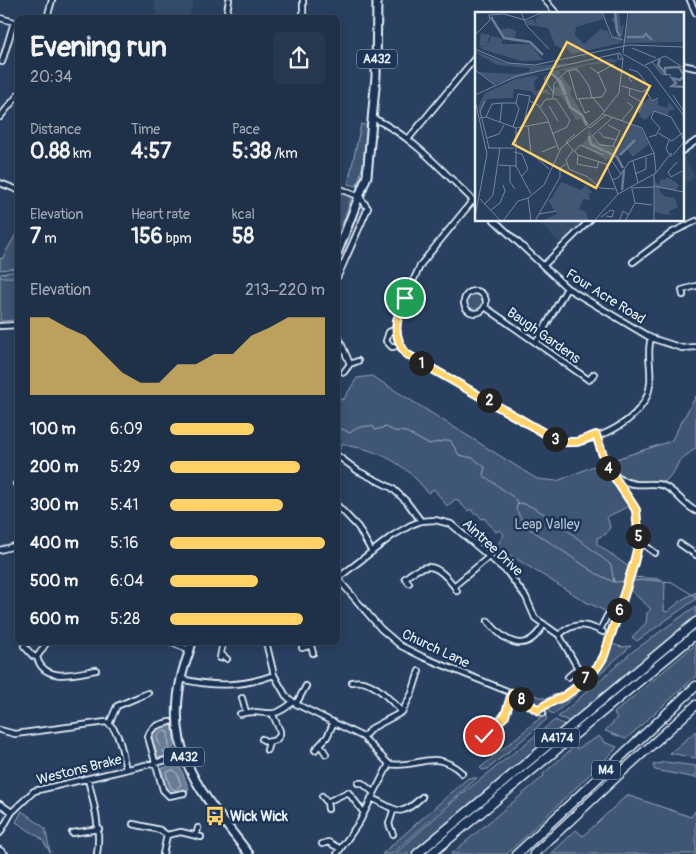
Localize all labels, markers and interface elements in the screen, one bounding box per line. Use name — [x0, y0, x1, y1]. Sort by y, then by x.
inset map — [475, 12, 684, 221]
text: Evening run — [30, 30, 167, 65]
button: share — [273, 32, 325, 84]
road number: A432 — [357, 50, 397, 68]
text: 20:34 — [30, 67, 72, 87]
text: Distance — [30, 121, 81, 138]
text: Time — [131, 121, 160, 138]
text: Pace — [232, 121, 260, 138]
text: 0.88 — [30, 138, 70, 165]
text: 4:57 — [131, 138, 171, 165]
text: 5:38 — [232, 138, 271, 165]
text: km — [70, 145, 91, 162]
text: /km — [271, 145, 298, 162]
text: Elevation — [30, 206, 83, 223]
text: Heart rate — [131, 206, 190, 223]
text: kcal — [232, 206, 255, 223]
text: 7 — [30, 223, 41, 250]
text: 156 — [131, 223, 163, 250]
text: 58 — [232, 223, 254, 250]
text: m — [41, 230, 57, 247]
text: bpm — [163, 230, 192, 247]
street label: Four Acre Road — [563, 265, 649, 328]
pin — [384, 277, 426, 319]
text: Elevation — [30, 280, 91, 300]
text: 213–220 m — [245, 280, 325, 300]
icon: arrive — [391, 284, 419, 312]
street label: Baugh Gardens — [504, 304, 584, 367]
pin: 1 — [408, 350, 434, 376]
text: 1 — [419, 355, 424, 372]
pin: 2 — [476, 388, 502, 412]
text: 2 — [486, 392, 493, 409]
text: 100 m — [30, 419, 76, 439]
text: 6:09 — [110, 419, 143, 439]
pin: 3 — [542, 426, 568, 452]
text: 3 — [552, 431, 559, 448]
pin: 4 — [596, 456, 620, 480]
text: 200 m — [30, 457, 78, 477]
text: 5:29 — [110, 457, 140, 477]
text: 4 — [604, 460, 613, 477]
text: 300 m — [30, 495, 78, 515]
text: 5:41 — [110, 495, 138, 515]
street label: Aintree Drive — [459, 515, 526, 580]
park label: Leap Valley — [514, 516, 580, 533]
pin: 5 — [626, 524, 650, 548]
text: 5 — [635, 528, 642, 545]
text: 400 m — [30, 533, 79, 553]
text: 5:16 — [110, 533, 139, 553]
text: 500 m — [30, 571, 78, 591]
text: 6:04 — [110, 571, 144, 591]
pin: 6 — [606, 598, 632, 622]
text: 6 — [615, 602, 624, 619]
text: 600 m — [30, 609, 79, 629]
text: 5:28 — [110, 609, 140, 629]
street label: Church Lane — [399, 625, 472, 672]
pin: 7 — [572, 666, 598, 690]
text: 7 — [582, 670, 589, 687]
pin: 8 — [508, 686, 534, 712]
text: 8 — [518, 691, 525, 708]
pin — [463, 715, 505, 757]
icon: check — [470, 722, 498, 750]
road number: A4174 — [534, 728, 580, 748]
road number: A432 — [164, 748, 204, 766]
street label: Westons Brake — [35, 751, 124, 788]
road number: M4 — [592, 760, 620, 780]
bus stop icon: Wick Wick — [204, 805, 226, 827]
place label: Wick Wick — [230, 808, 288, 825]

